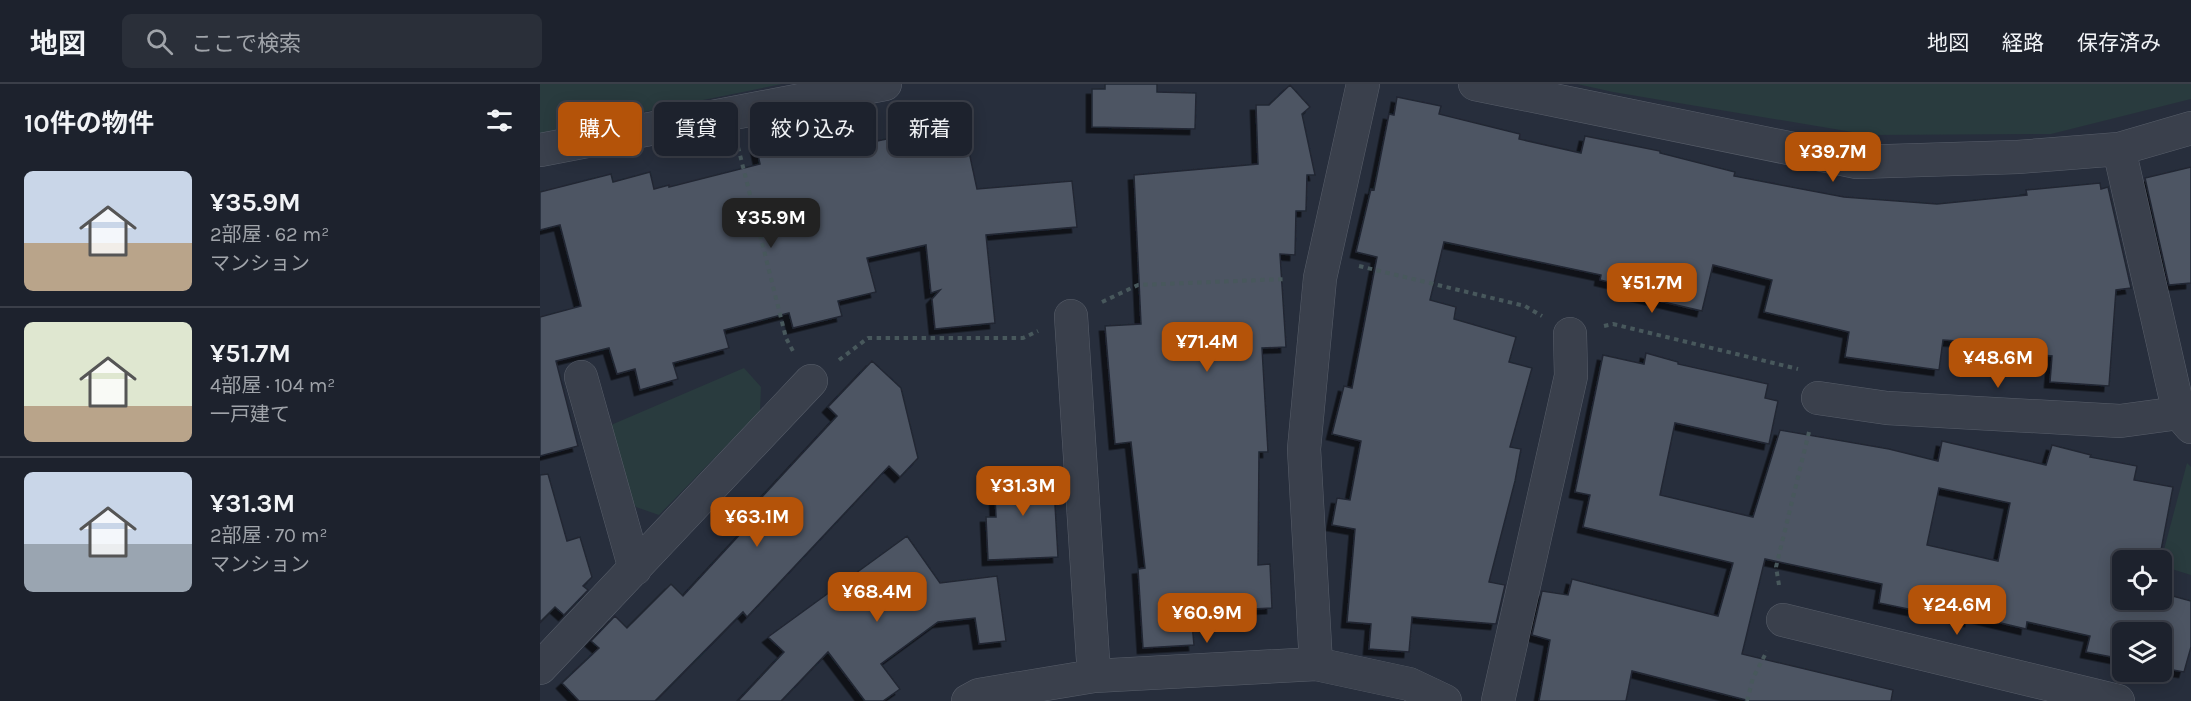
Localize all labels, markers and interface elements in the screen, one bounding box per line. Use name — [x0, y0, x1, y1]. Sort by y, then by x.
search box — [122, 14, 542, 68]
icon: search — [143, 25, 176, 58]
text: 地図 — [30, 27, 86, 60]
text: ここで検索 — [191, 31, 301, 57]
text: 地図 — [1927, 31, 1969, 55]
text: 経路 — [2002, 31, 2044, 55]
text: 保存済み — [2077, 31, 2161, 55]
chip: 購入 — [558, 102, 642, 156]
chip: 賃貸 — [654, 102, 738, 156]
chip: 絞り込み — [750, 102, 876, 156]
chip: 新着 — [888, 102, 972, 156]
icon: filters — [483, 104, 516, 137]
text: 10件の物件 — [24, 108, 154, 139]
pin: ¥39.7M — [1784, 132, 1882, 183]
text: ¥39.7M — [1799, 140, 1867, 163]
text: ¥35.9M — [210, 187, 301, 218]
icon: home — [72, 195, 144, 267]
pin: ¥35.9M — [722, 198, 820, 249]
text: ¥35.9M — [736, 206, 806, 229]
text: 2部屋 · 62 m² — [210, 223, 329, 246]
text: マンション — [210, 252, 310, 275]
pin: ¥51.7M — [1603, 263, 1701, 314]
text: ¥51.7M — [1621, 271, 1683, 294]
pin: ¥71.4M — [1158, 322, 1256, 373]
text: ¥71.4M — [1176, 330, 1238, 353]
text: ¥51.7M — [210, 338, 291, 369]
pin: ¥48.6M — [1949, 338, 2047, 389]
icon: home — [72, 346, 144, 418]
text: ¥48.6M — [1963, 346, 2033, 369]
text: 4部屋 · 104 m² — [210, 374, 335, 397]
text: 一戸建て — [210, 403, 290, 426]
pin: ¥31.3M — [974, 466, 1072, 517]
text: ¥31.3M — [990, 474, 1056, 497]
text: ¥31.3M — [210, 488, 295, 519]
icon: home — [72, 496, 144, 568]
pin: ¥63.1M — [708, 497, 806, 548]
text: ¥63.1M — [724, 505, 790, 528]
text: 2部屋 · 70 m² — [210, 524, 327, 547]
map controls — [2112, 550, 2172, 682]
button: locate — [2112, 550, 2172, 610]
text: マンション — [210, 553, 310, 576]
pin: ¥68.4M — [828, 572, 926, 623]
text: ¥68.4M — [842, 580, 912, 603]
pin: ¥24.6M — [1908, 585, 2006, 636]
pin: ¥60.9M — [1158, 593, 1256, 644]
text: ¥24.6M — [1922, 593, 1992, 616]
text: ¥60.9M — [1172, 601, 1242, 624]
button: layers — [2112, 622, 2172, 682]

